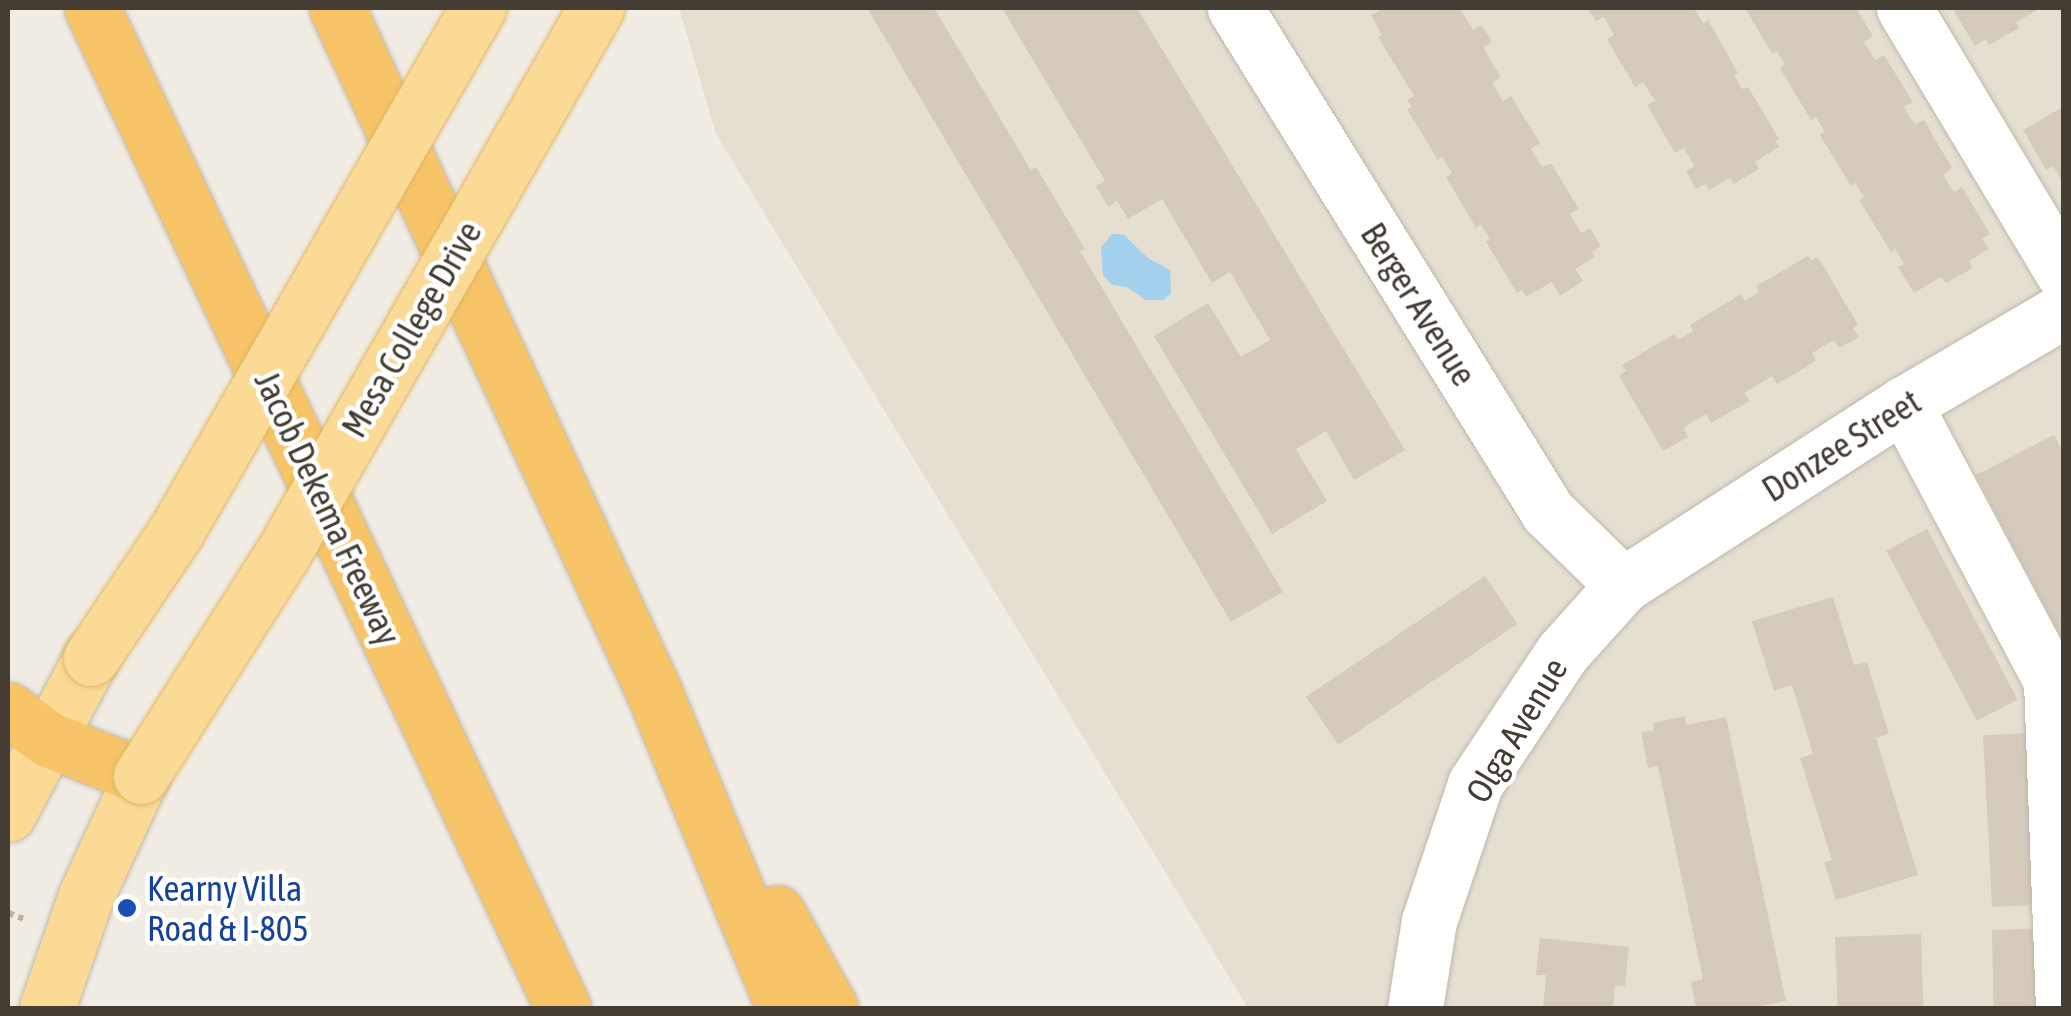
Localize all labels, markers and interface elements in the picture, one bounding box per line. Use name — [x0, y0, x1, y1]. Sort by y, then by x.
street label: Mesa College Drive — [332, 214, 490, 444]
street label: Berger Avenue — [1352, 215, 1486, 393]
street label: Jacob Dekema Freeway — [246, 365, 410, 651]
street label: Donzee Street — [1754, 380, 1928, 510]
street label: Olga Avenue — [1456, 650, 1576, 810]
place label: Kearny Villa Road & I-805 — [147, 867, 309, 949]
marker: Kearny Villa Road & I-805 — [116, 897, 138, 919]

